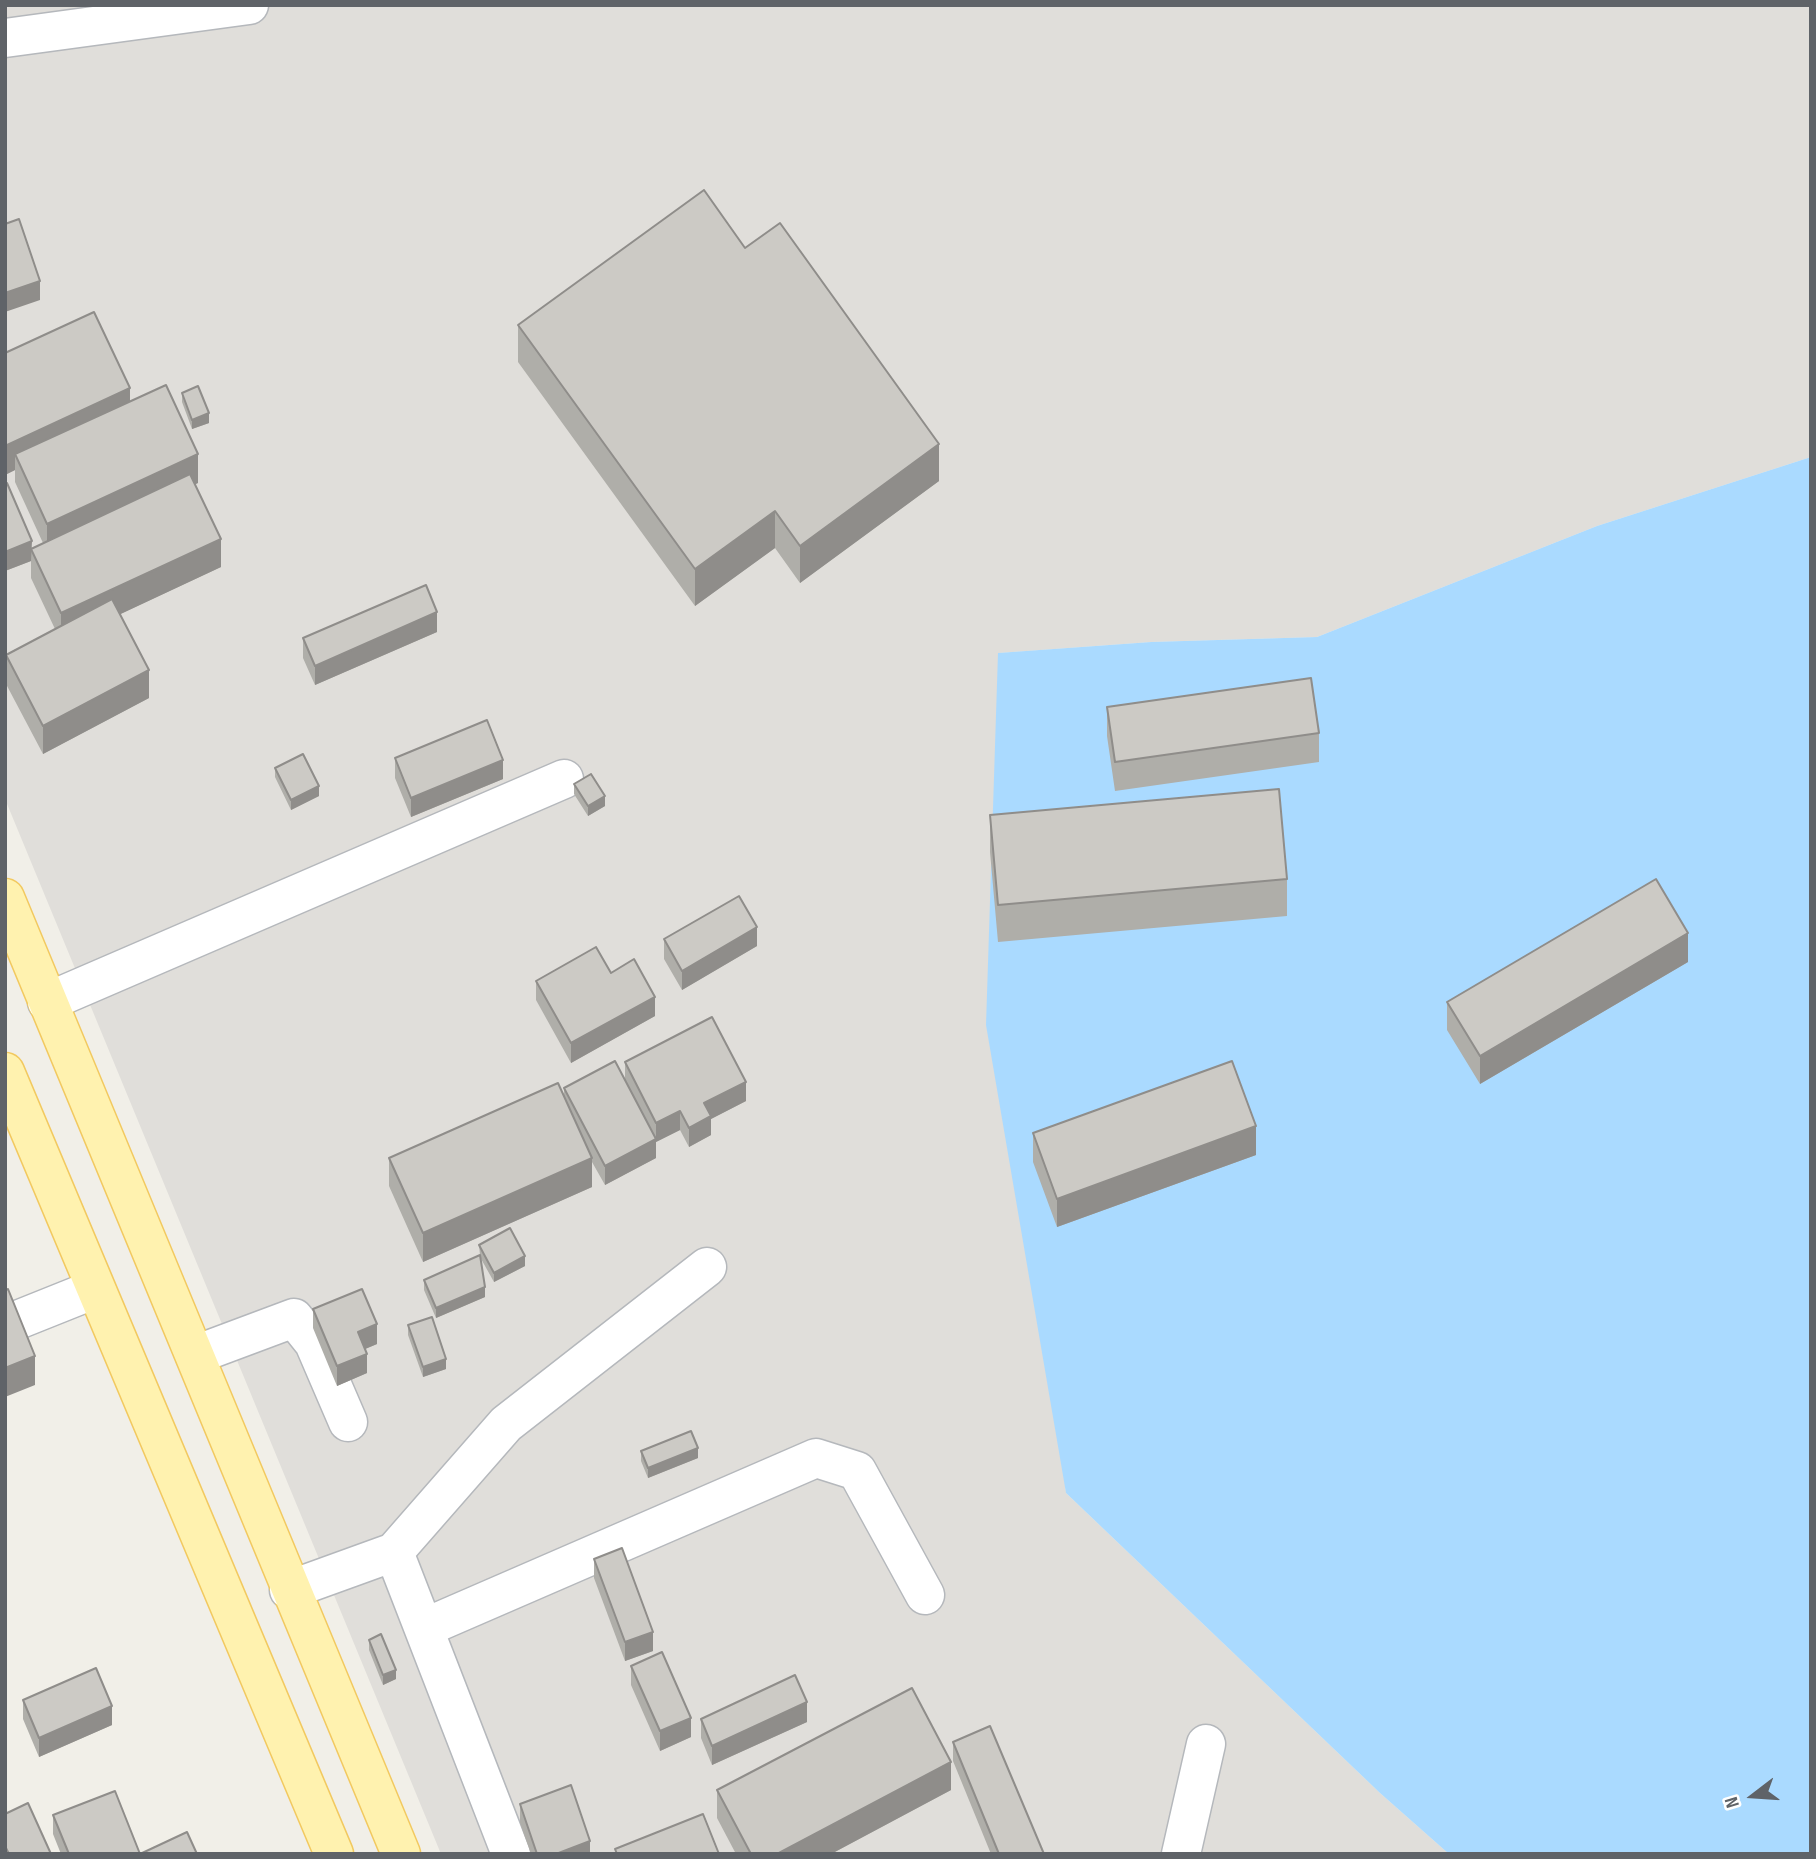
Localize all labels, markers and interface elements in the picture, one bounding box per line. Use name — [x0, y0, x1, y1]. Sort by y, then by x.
north arrow — [1718, 1761, 1788, 1831]
text: N — [1720, 1794, 1745, 1811]

